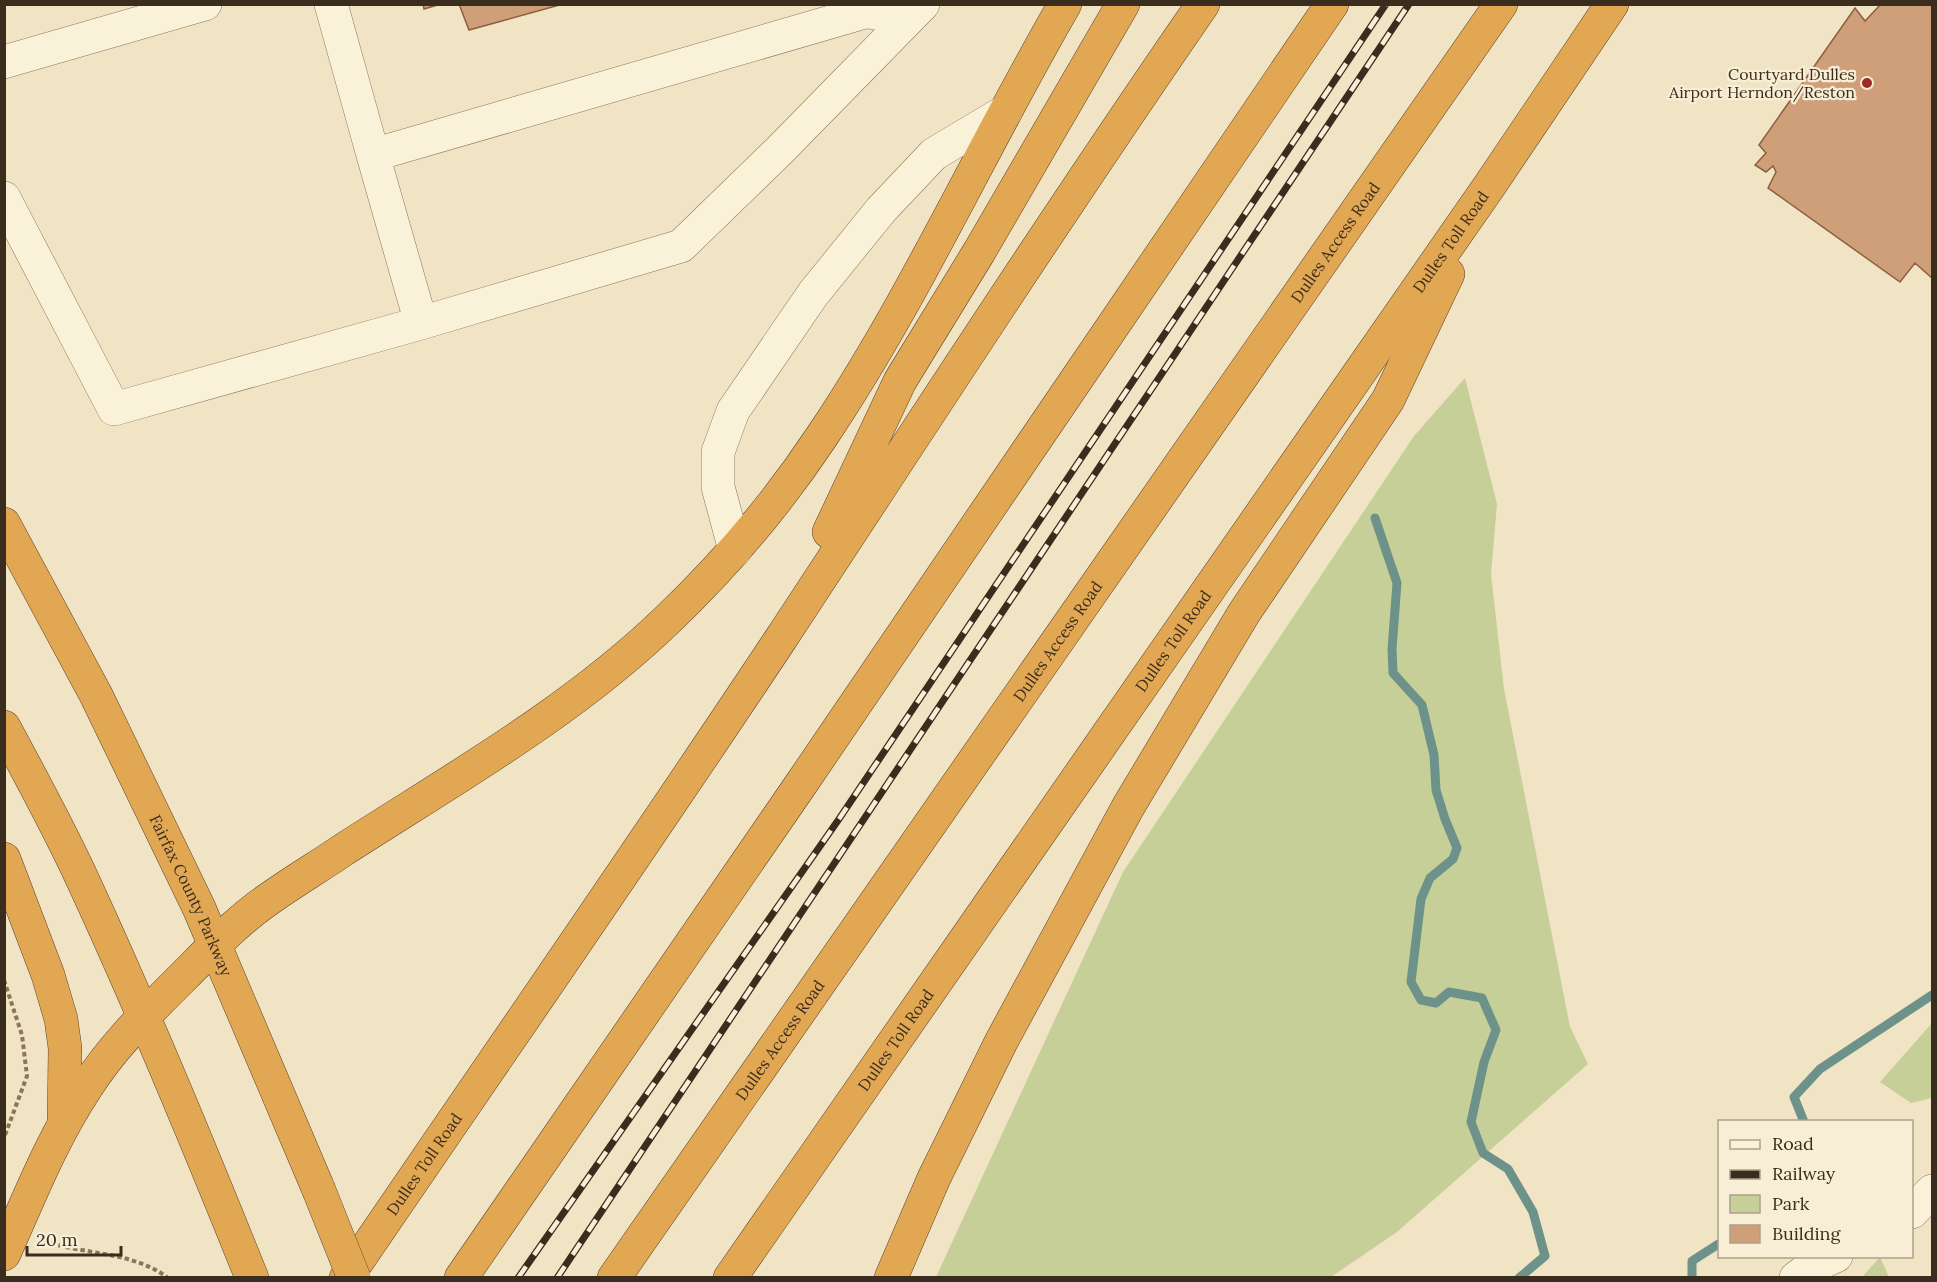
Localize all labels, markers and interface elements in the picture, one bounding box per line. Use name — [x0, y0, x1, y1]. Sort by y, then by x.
place label: Courtyard Dulles Airport Herndon/Reston — [1668, 64, 1855, 103]
marker: Courtyard Dulles Airport Herndon/Reston — [1860, 76, 1874, 90]
street label: Dulles Access Road — [1286, 178, 1384, 306]
street label: Dulles Toll Road — [1408, 187, 1493, 297]
street label: Dulles Access Road — [1009, 577, 1107, 705]
street label: Dulles Toll Road — [1131, 586, 1216, 696]
street label: Fairfax County Parkway — [145, 811, 237, 980]
street label: Dulles Access Road — [731, 976, 829, 1104]
street label: Dulles Toll Road — [853, 985, 938, 1095]
street label: Dulles Toll Road — [382, 1109, 466, 1219]
legend — [1718, 1120, 1913, 1258]
text: Road — [1772, 1132, 1814, 1155]
text: Railway — [1772, 1162, 1836, 1185]
text: Park — [1772, 1192, 1810, 1215]
scale bar — [27, 1219, 122, 1257]
text: Building — [1772, 1222, 1842, 1245]
text: 20 m — [36, 1228, 78, 1251]

